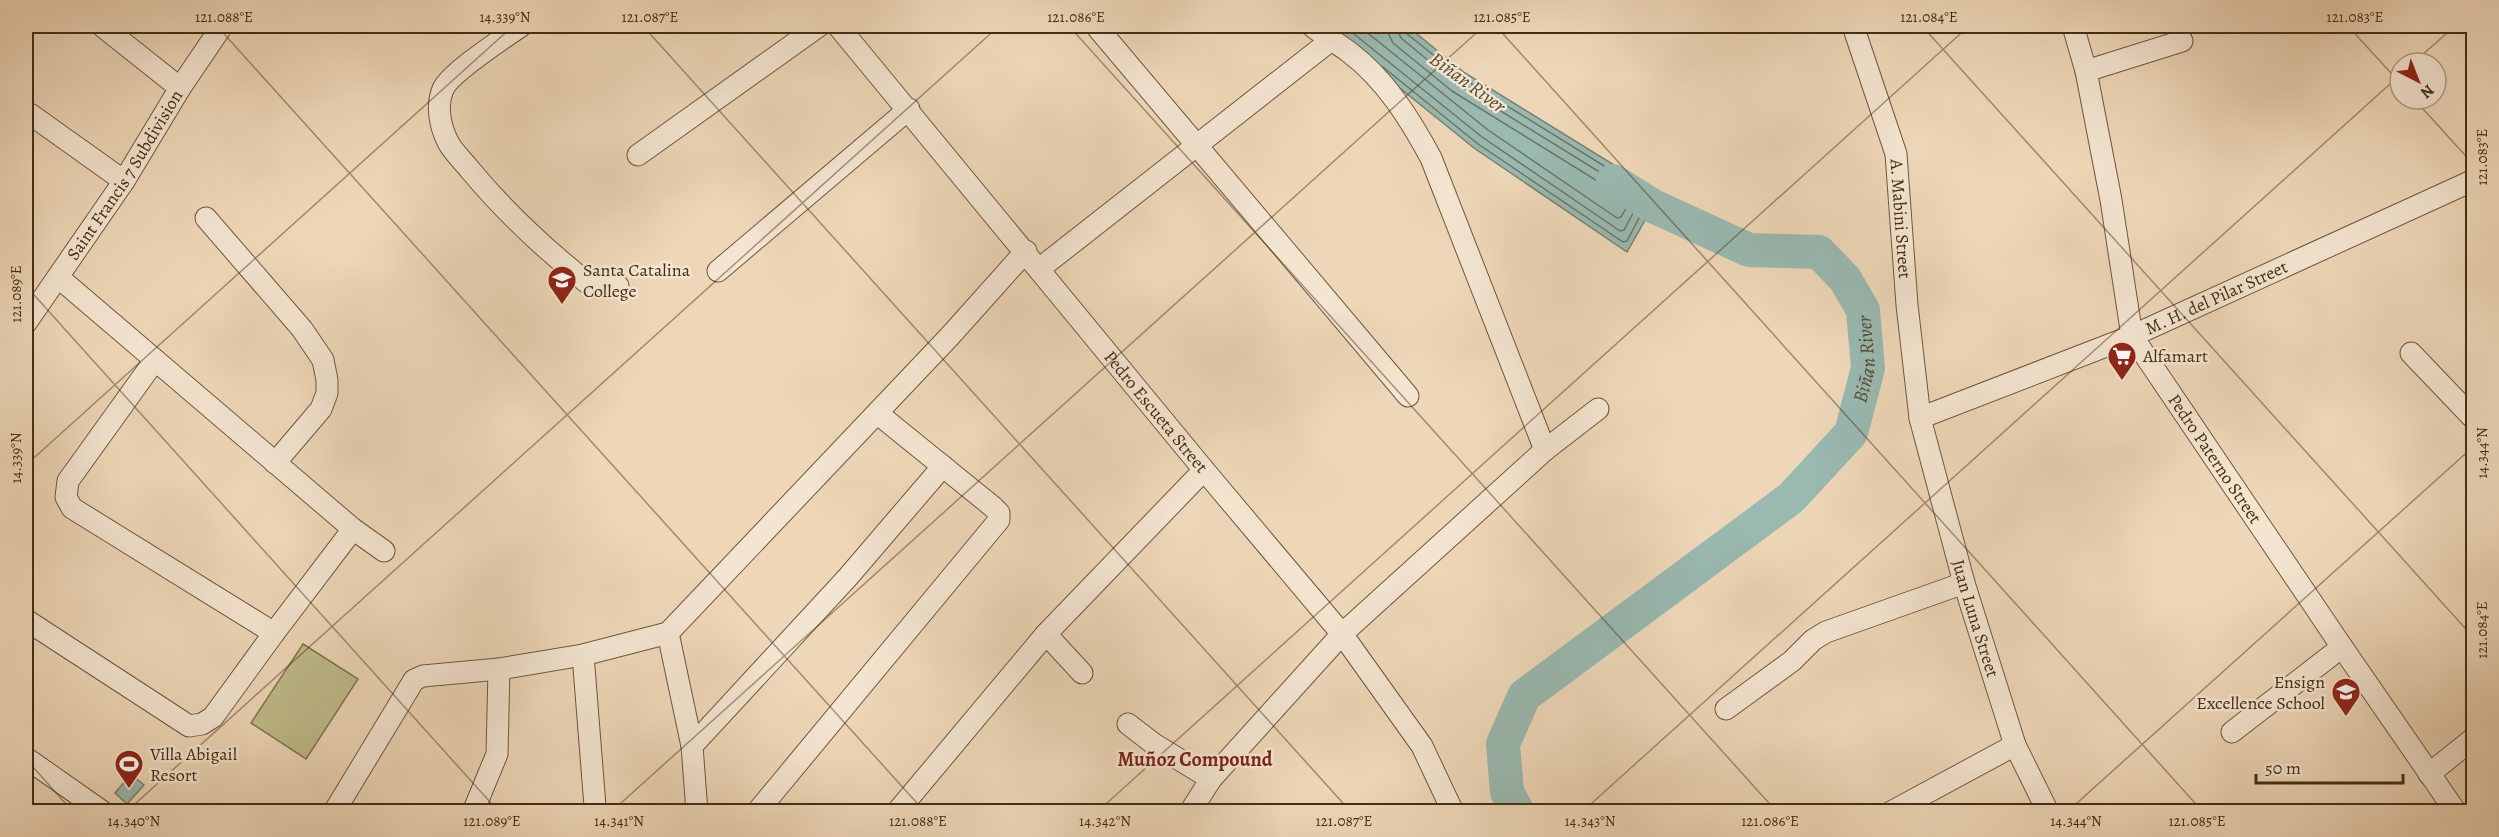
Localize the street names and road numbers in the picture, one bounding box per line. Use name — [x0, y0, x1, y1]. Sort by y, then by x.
street label: Saint Francis 7 Subdivision — [61, 85, 188, 265]
street label: A. Mabini Street — [1884, 157, 1917, 279]
street label: M. H. del Pilar Street — [2141, 255, 2291, 340]
street label: Pedro Escueta Street — [1099, 346, 1214, 478]
street label: Pedro Paterno Street — [2162, 389, 2267, 528]
street label: Juan Luna Street — [1946, 557, 2005, 680]

